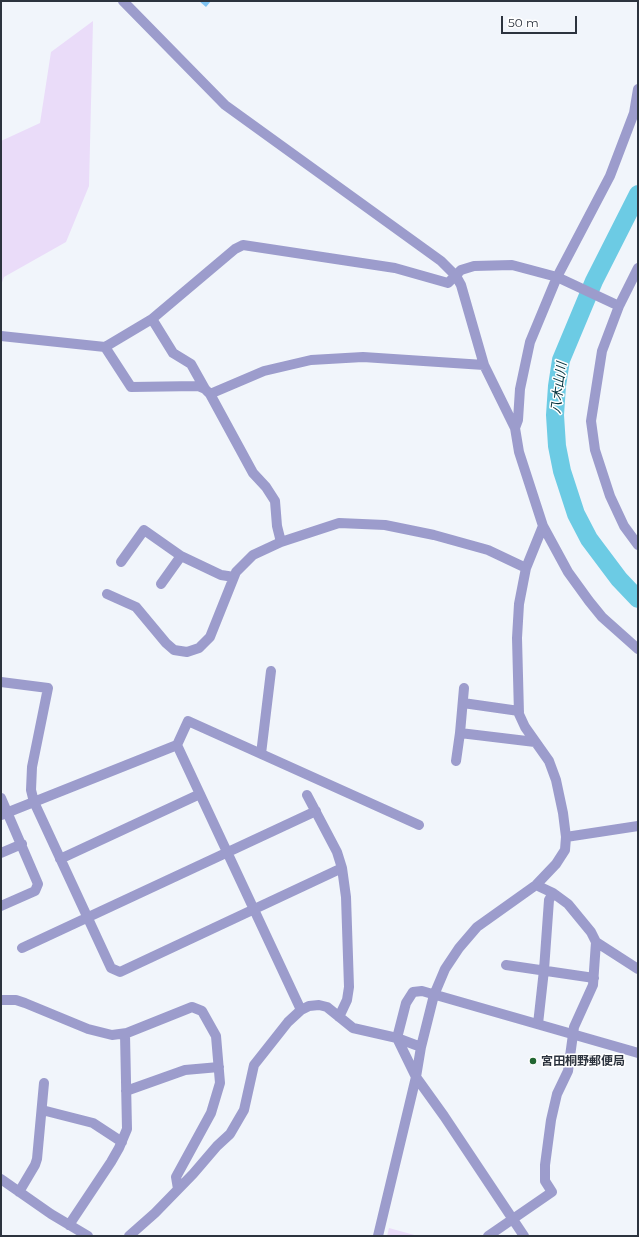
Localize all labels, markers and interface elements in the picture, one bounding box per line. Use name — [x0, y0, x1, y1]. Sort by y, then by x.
scale bar — [503, 8, 579, 34]
text: 50 m — [508, 15, 539, 30]
water label: 八木山川 — [548, 361, 570, 415]
place label: 宮田桐野郵便局 — [541, 1054, 625, 1068]
marker: 宮田桐野郵便局 — [528, 1056, 538, 1066]

